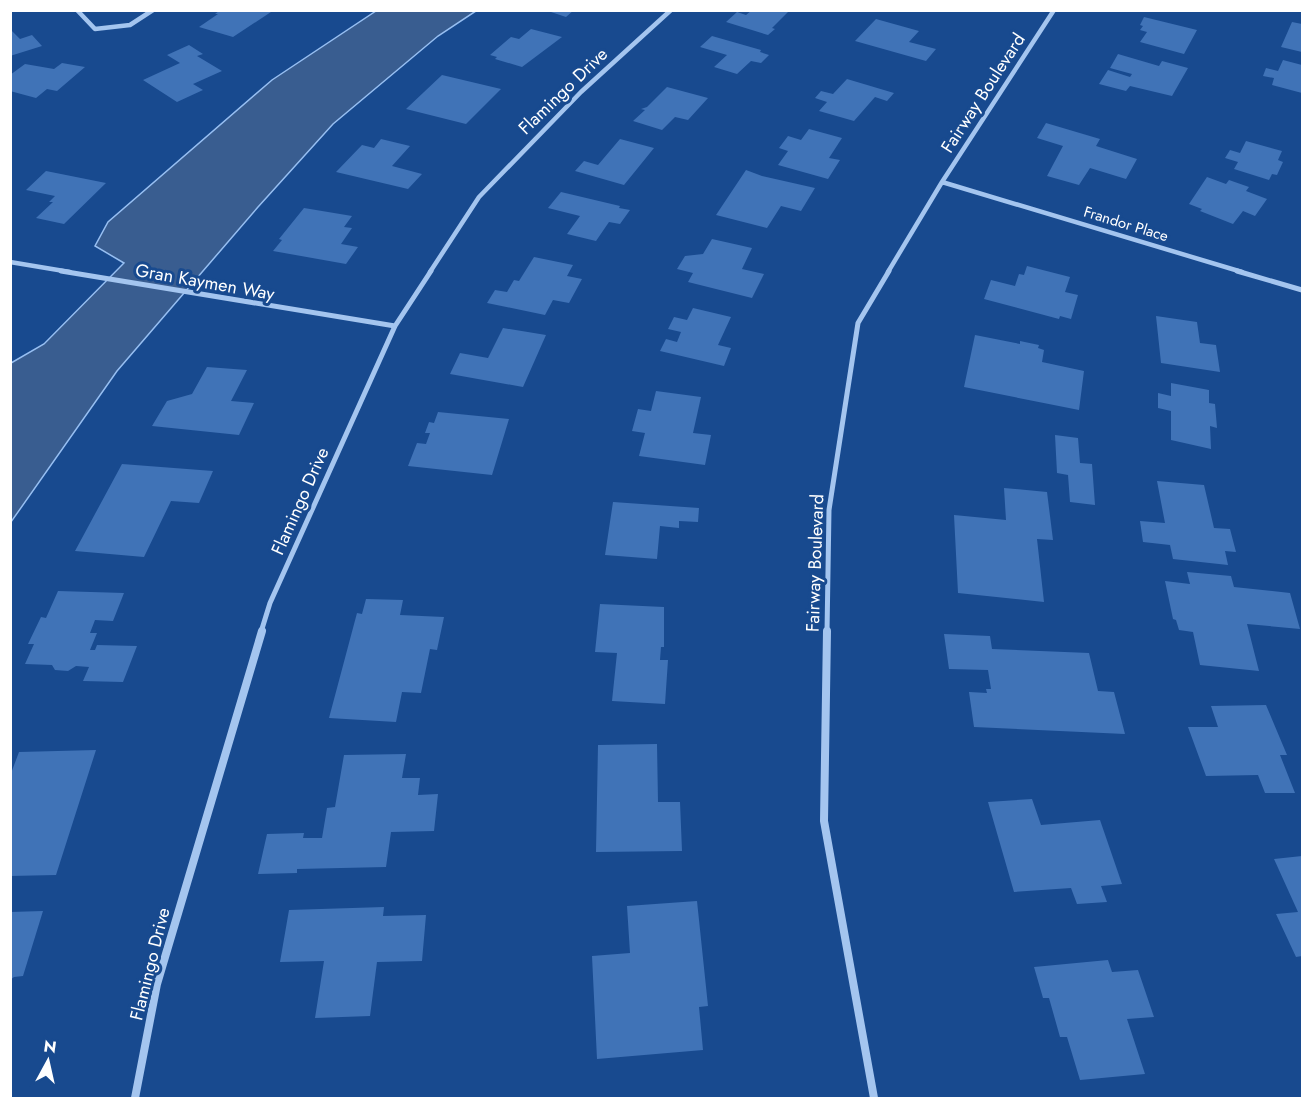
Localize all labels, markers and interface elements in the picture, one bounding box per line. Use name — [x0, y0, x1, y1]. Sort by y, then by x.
street label: Fairway Boulevard — [934, 28, 1032, 158]
street label: Flamingo Drive — [512, 42, 614, 140]
street label: Frandor Place — [1081, 201, 1171, 247]
street label: Gran Kaymen Way — [133, 257, 277, 307]
street label: Flamingo Drive — [265, 443, 335, 559]
street label: Fairway Boulevard — [800, 494, 830, 632]
street label: Flamingo Drive — [123, 905, 177, 1023]
north arrow — [18, 1031, 78, 1091]
text: N — [42, 1034, 58, 1059]

